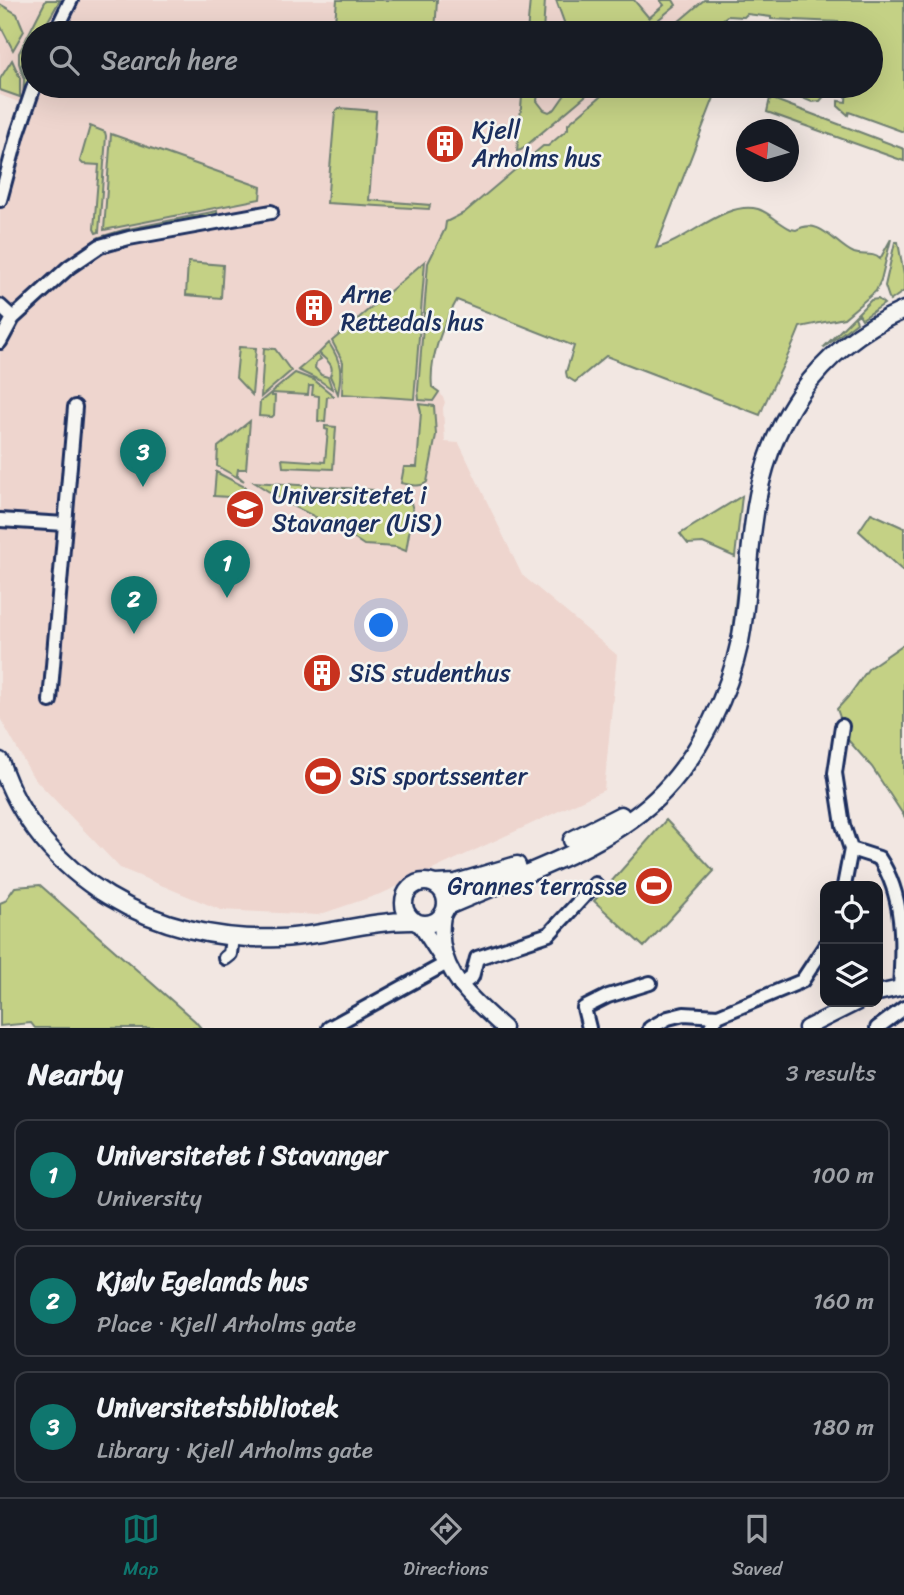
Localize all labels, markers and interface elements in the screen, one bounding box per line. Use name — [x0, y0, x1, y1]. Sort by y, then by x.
search box — [21, 21, 883, 98]
text: Search here — [101, 37, 238, 83]
icon: search — [45, 41, 83, 79]
place label: Kjell Arholms hus — [471, 109, 602, 179]
north arrow — [736, 119, 799, 182]
building icon: Kjell Arholms hus — [424, 123, 466, 165]
place label: Arne Rettedals hus — [340, 273, 484, 343]
building icon: Arne Rettedals hus — [293, 287, 335, 329]
pin: 3 — [120, 429, 166, 487]
place label: Universitetet i Stavanger (UiS) — [272, 474, 442, 544]
school or university icon: Universitetet i Stavanger (UiS) — [224, 488, 266, 530]
pin: 1 — [204, 540, 250, 598]
pin: 2 — [111, 576, 157, 634]
your location — [364, 608, 398, 642]
building icon: SiS studenthus — [301, 652, 343, 694]
place label: SiS studenthus — [349, 652, 511, 694]
sports icon: SiS sportssenter — [302, 755, 344, 797]
place label: SiS sportssenter — [350, 755, 528, 797]
place label: Grannes terrasse — [448, 865, 627, 907]
sports icon: Grannes terrasse — [633, 865, 675, 907]
map controls — [820, 881, 883, 1007]
button: locate — [820, 881, 883, 944]
button: layers — [820, 944, 883, 1007]
text: Nearby — [28, 1047, 123, 1101]
text: 3 results — [786, 1053, 876, 1094]
text: Universitetet i Stavanger — [97, 1132, 388, 1178]
text: 1 — [48, 1155, 58, 1196]
text: 100 m — [811, 1155, 874, 1196]
text: University — [97, 1178, 202, 1219]
text: Kjølv Egelands hus — [97, 1258, 308, 1304]
text: 2 — [46, 1281, 60, 1322]
text: 160 m — [813, 1281, 874, 1322]
text: Place · Kjell Arholms gate — [97, 1304, 356, 1345]
text: Universitetsbibliotek — [97, 1384, 339, 1430]
text: 3 — [47, 1407, 59, 1448]
text: 180 m — [812, 1407, 874, 1448]
text: Library · Kjell Arholms gate — [97, 1430, 373, 1471]
tab: Map — [122, 1510, 160, 1585]
tab: Directions — [403, 1510, 489, 1585]
tab: Saved — [732, 1510, 782, 1585]

